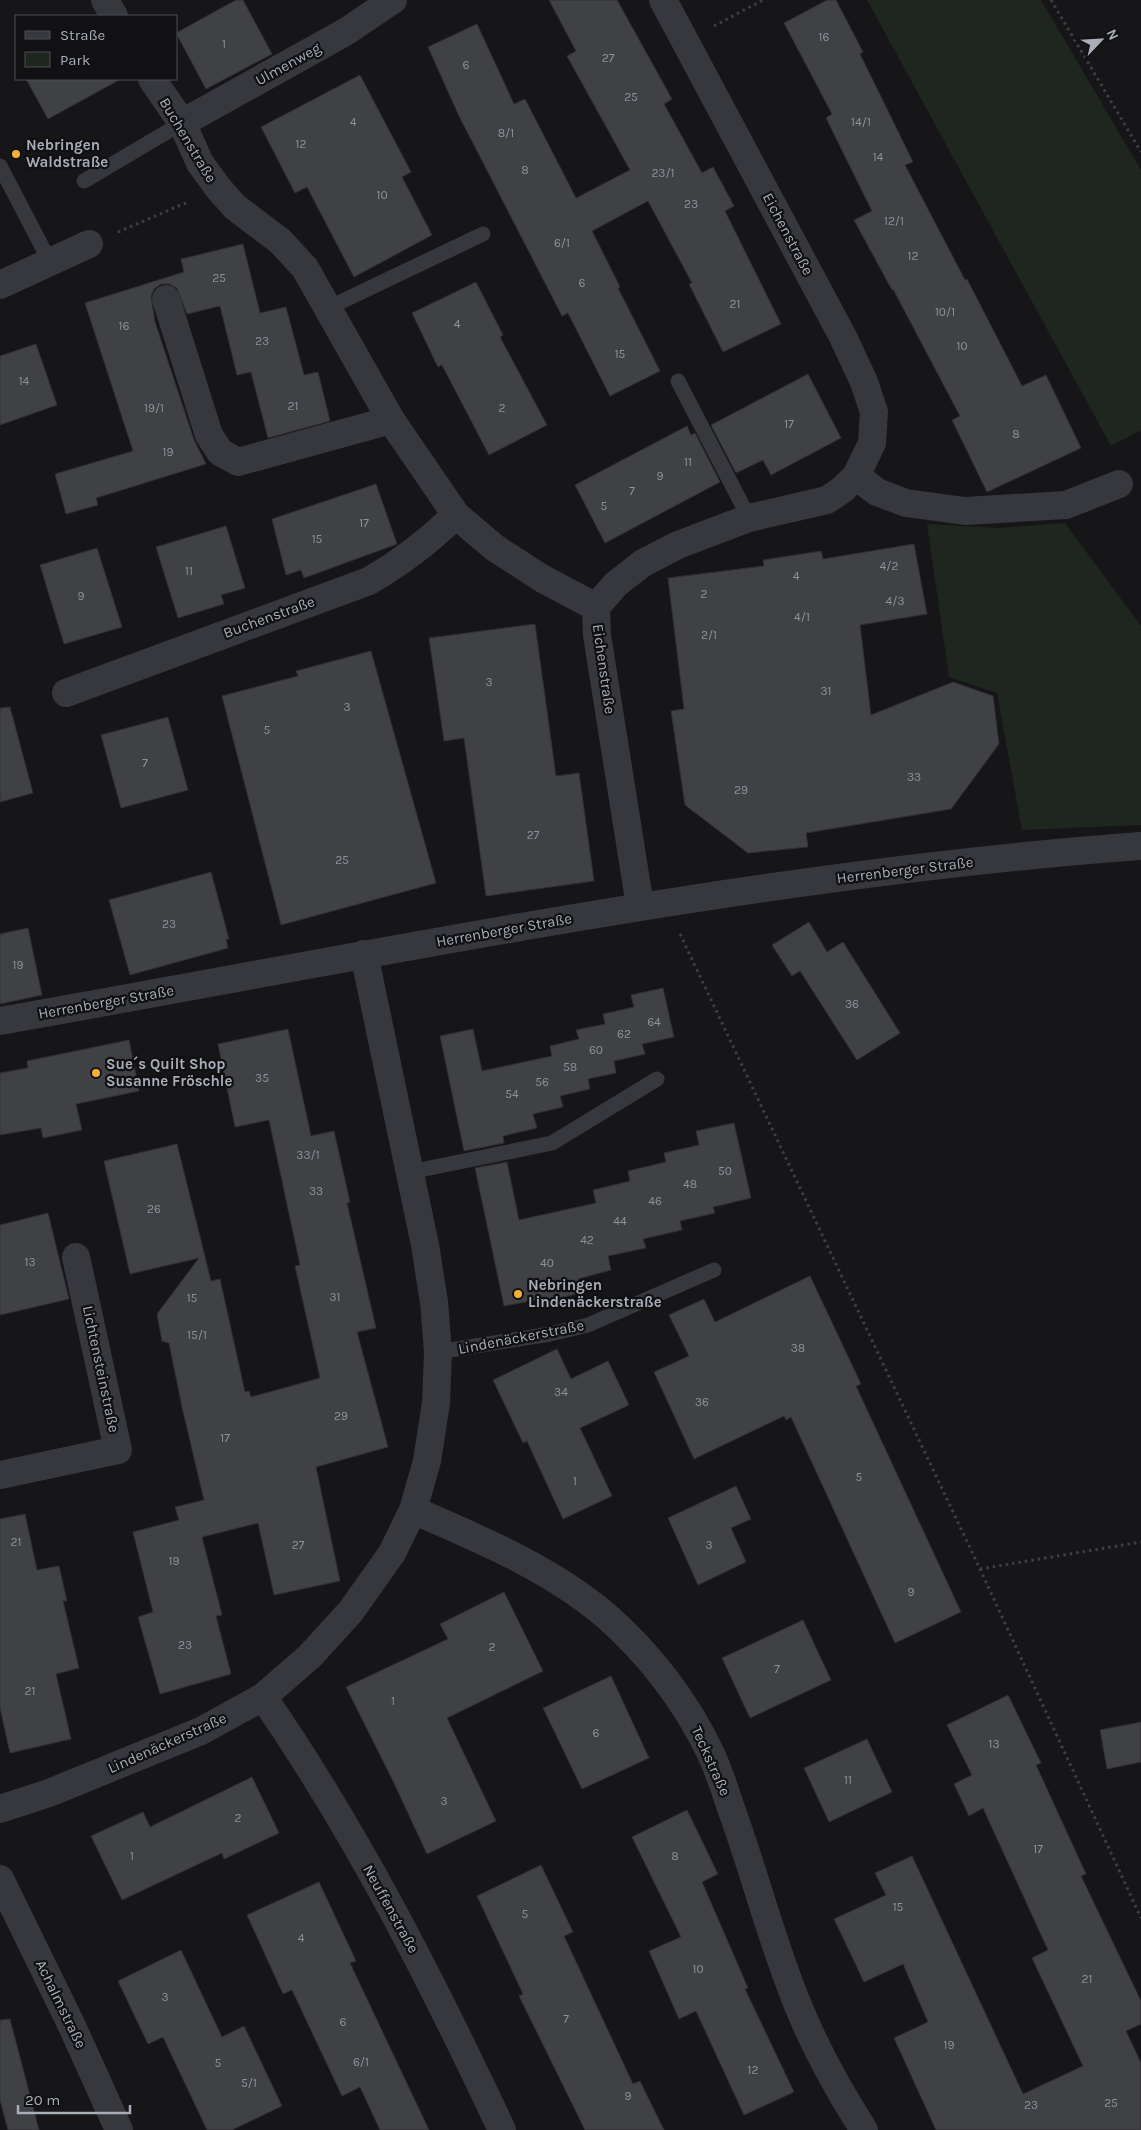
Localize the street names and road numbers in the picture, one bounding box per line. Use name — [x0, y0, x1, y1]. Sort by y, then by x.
street label: Ulmenweg — [252, 38, 324, 89]
street label: Buchenstraße — [156, 94, 220, 186]
street label: Eichenstraße — [759, 190, 817, 278]
street label: Buchenstraße — [221, 592, 317, 642]
street label: Eichenstraße — [589, 623, 619, 715]
street label: Herrenberger Straße — [836, 853, 974, 887]
street label: Herrenberger Straße — [435, 909, 573, 951]
street label: Herrenberger Straße — [37, 981, 175, 1023]
street label: Lichtensteinstraße — [79, 1304, 123, 1434]
street label: Lindenäckerstraße — [457, 1316, 585, 1358]
street label: Lindenäckerstraße — [105, 1709, 229, 1777]
street label: Teckstraße — [688, 1723, 734, 1799]
street label: Neuffenstraße — [359, 1862, 423, 1956]
street label: Achalmstraße — [32, 1957, 90, 2051]

